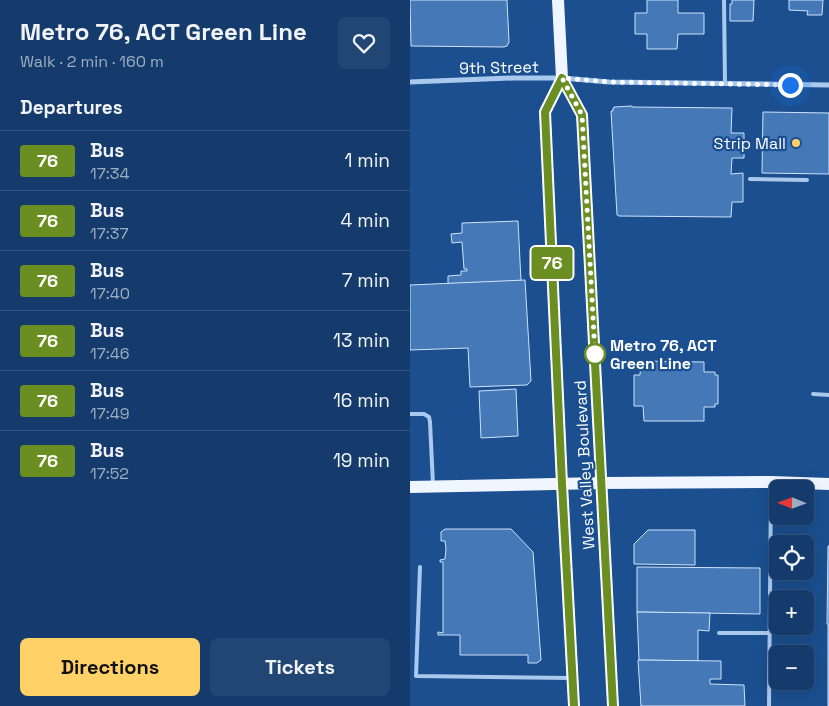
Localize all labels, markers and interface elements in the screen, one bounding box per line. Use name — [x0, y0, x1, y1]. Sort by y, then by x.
text: Metro 76, ACT Green Line — [20, 16, 307, 47]
button: heart — [338, 17, 390, 69]
text: Walk · 2 min · 160 m — [20, 51, 164, 72]
street label: 9th Street — [459, 56, 539, 79]
your location — [778, 73, 803, 98]
text: Departures — [20, 95, 123, 120]
place label: Strip Mall — [714, 133, 786, 154]
marker: Strip Mall — [790, 137, 802, 149]
text: Bus — [90, 138, 124, 163]
text: 1 min — [345, 148, 390, 173]
text: 76 — [37, 149, 58, 172]
text: 17:34 — [90, 163, 129, 184]
text: Bus — [90, 198, 124, 223]
text: 4 min — [341, 208, 390, 233]
text: 76 — [37, 209, 58, 232]
text: 17:37 — [90, 223, 128, 244]
line badge: 76 — [530, 247, 574, 279]
text: 76 — [541, 251, 563, 274]
text: Bus — [90, 258, 124, 283]
text: 7 min — [342, 268, 390, 293]
text: 76 — [37, 269, 58, 292]
text: 17:40 — [90, 283, 130, 304]
text: Bus — [90, 318, 124, 343]
text: 13 min — [333, 328, 390, 353]
text: 76 — [37, 329, 58, 352]
place label: Metro 76, ACT Green Line — [610, 335, 717, 374]
text: 17:46 — [90, 343, 130, 364]
marker: Metro 76, ACT Green Line — [584, 343, 606, 365]
text: Bus — [90, 378, 124, 403]
street label: West Valley Boulevard — [570, 380, 599, 550]
text: 16 min — [333, 388, 390, 413]
text: 76 — [37, 389, 58, 412]
text: 17:49 — [90, 403, 130, 424]
text: Bus — [90, 438, 124, 463]
text: 19 min — [333, 448, 390, 473]
text: 76 — [37, 449, 58, 472]
text: 17:52 — [90, 463, 129, 484]
north arrow — [769, 480, 814, 525]
map controls — [769, 480, 814, 690]
button: locate — [769, 535, 814, 580]
button: + — [769, 590, 814, 635]
button: Directions — [20, 638, 200, 696]
button: Tickets — [210, 638, 390, 696]
button: − — [769, 645, 814, 690]

